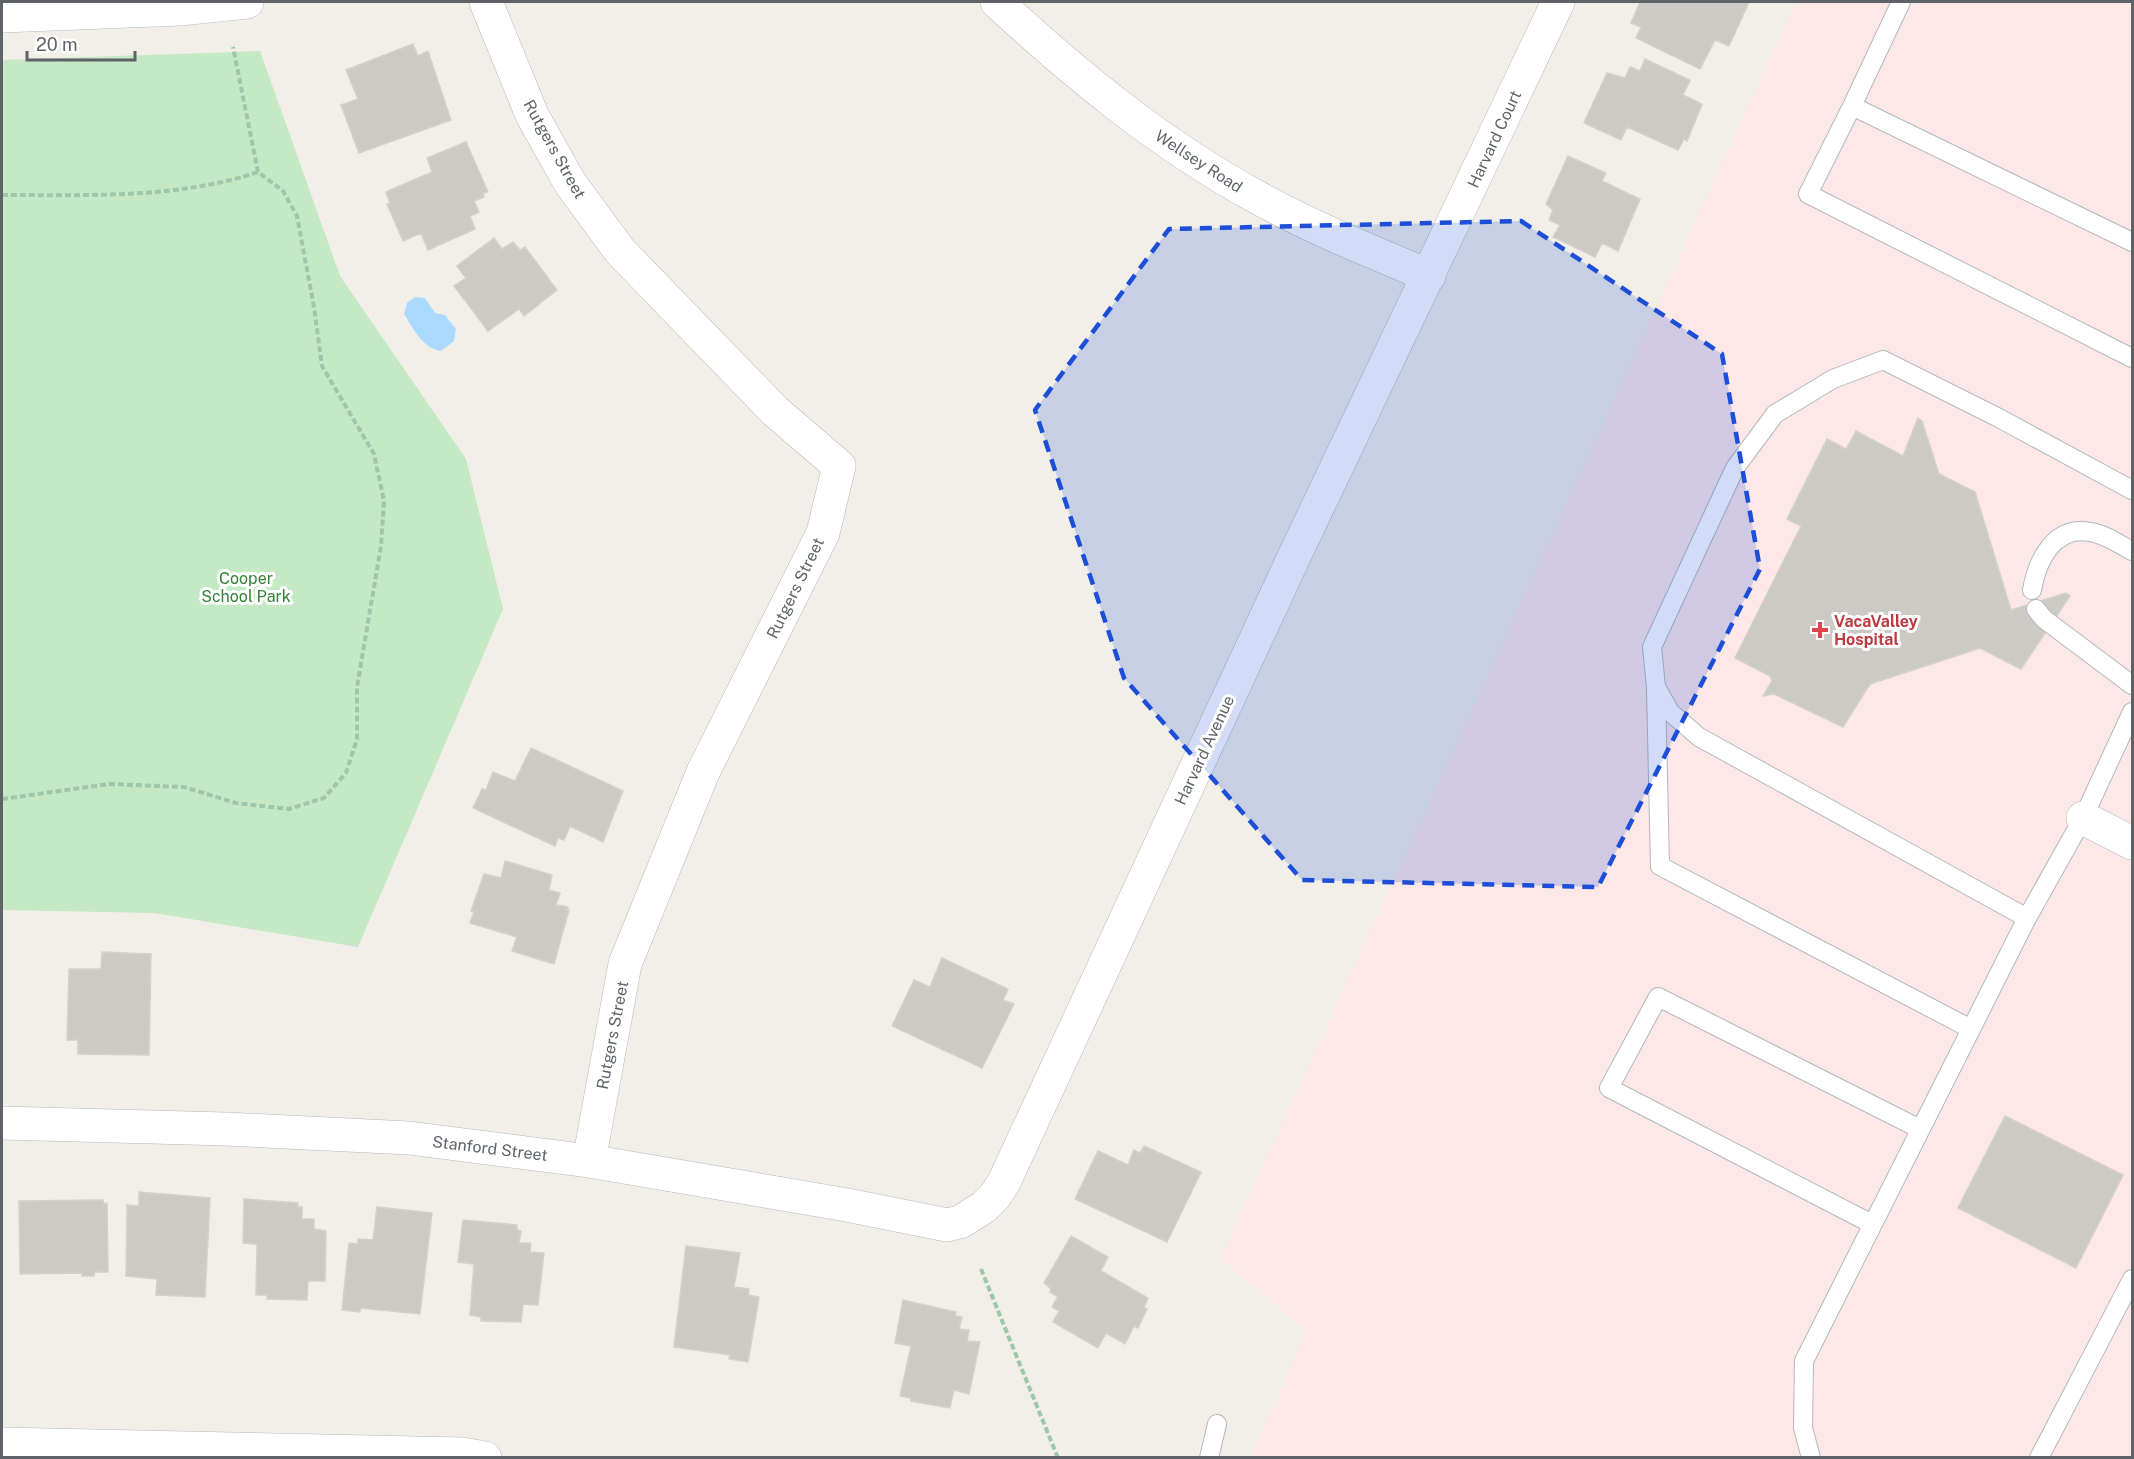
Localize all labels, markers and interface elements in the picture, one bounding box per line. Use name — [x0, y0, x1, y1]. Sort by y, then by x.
scale bar — [27, 24, 135, 62]
text: 20 m — [36, 34, 78, 55]
street label: Harvard Court — [1464, 87, 1525, 191]
street label: Rutgers Street — [520, 97, 590, 202]
street label: Wellsey Road — [1152, 126, 1246, 197]
street label: Rutgers Street — [763, 535, 828, 642]
park label: Cooper School Park — [201, 569, 291, 606]
place label: VacaValley Hospital — [1834, 612, 1918, 649]
marker: VacaValley Hospital — [1811, 621, 1829, 639]
street label: Harvard Avenue — [1171, 692, 1238, 808]
street label: Rutgers Street — [593, 979, 632, 1091]
street label: Stanford Street — [431, 1132, 549, 1165]

